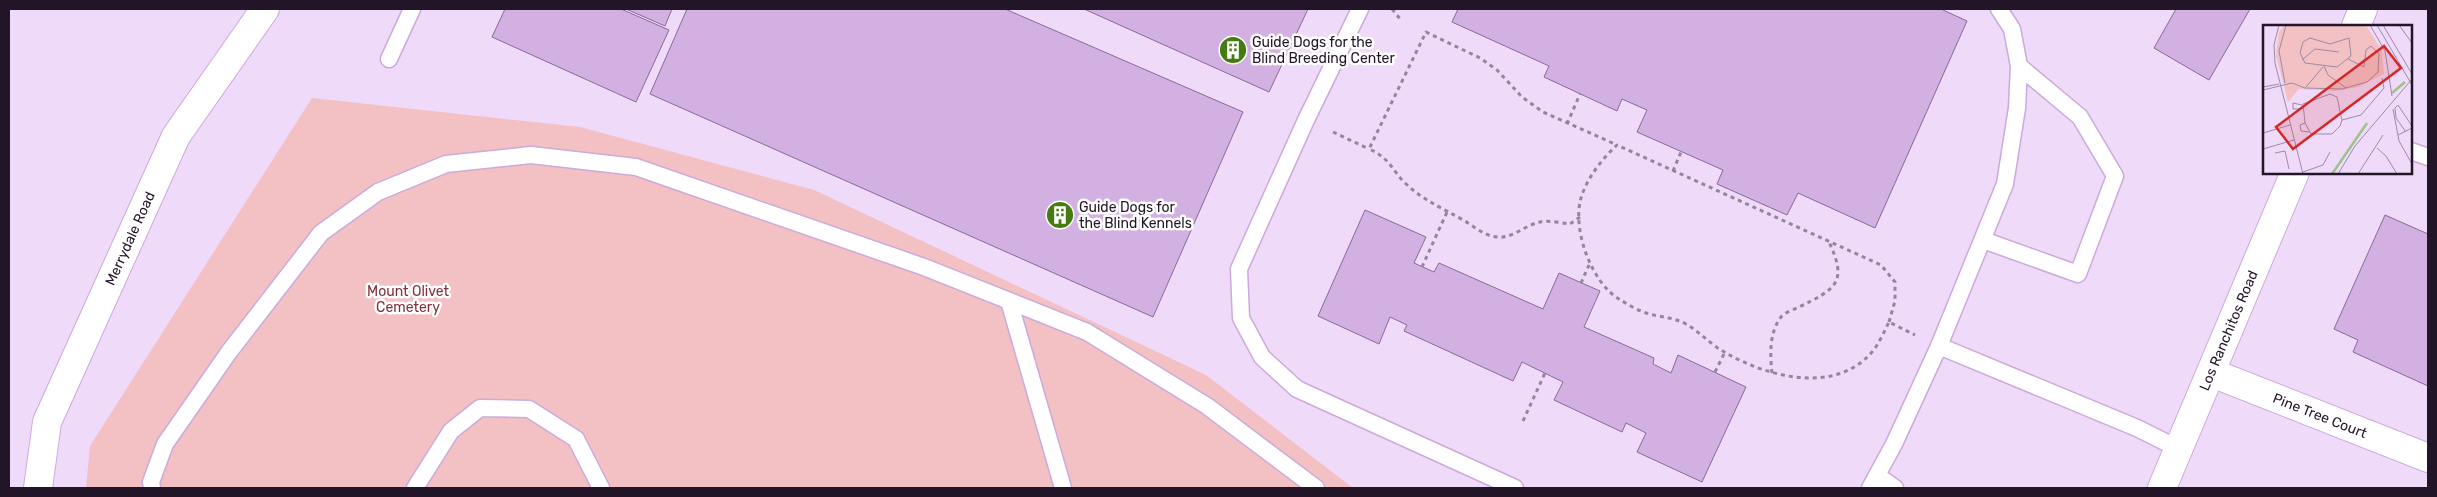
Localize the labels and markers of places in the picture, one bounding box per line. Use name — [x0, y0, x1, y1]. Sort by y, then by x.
place label: Guide Dogs for the Blind Breeding Center — [1252, 34, 1395, 67]
building icon: Guide Dogs for the Blind Breeding Center — [1218, 35, 1248, 65]
place label: Guide Dogs for the Blind Kennels — [1079, 199, 1192, 232]
building icon: Guide Dogs for the Blind Kennels — [1045, 200, 1075, 230]

